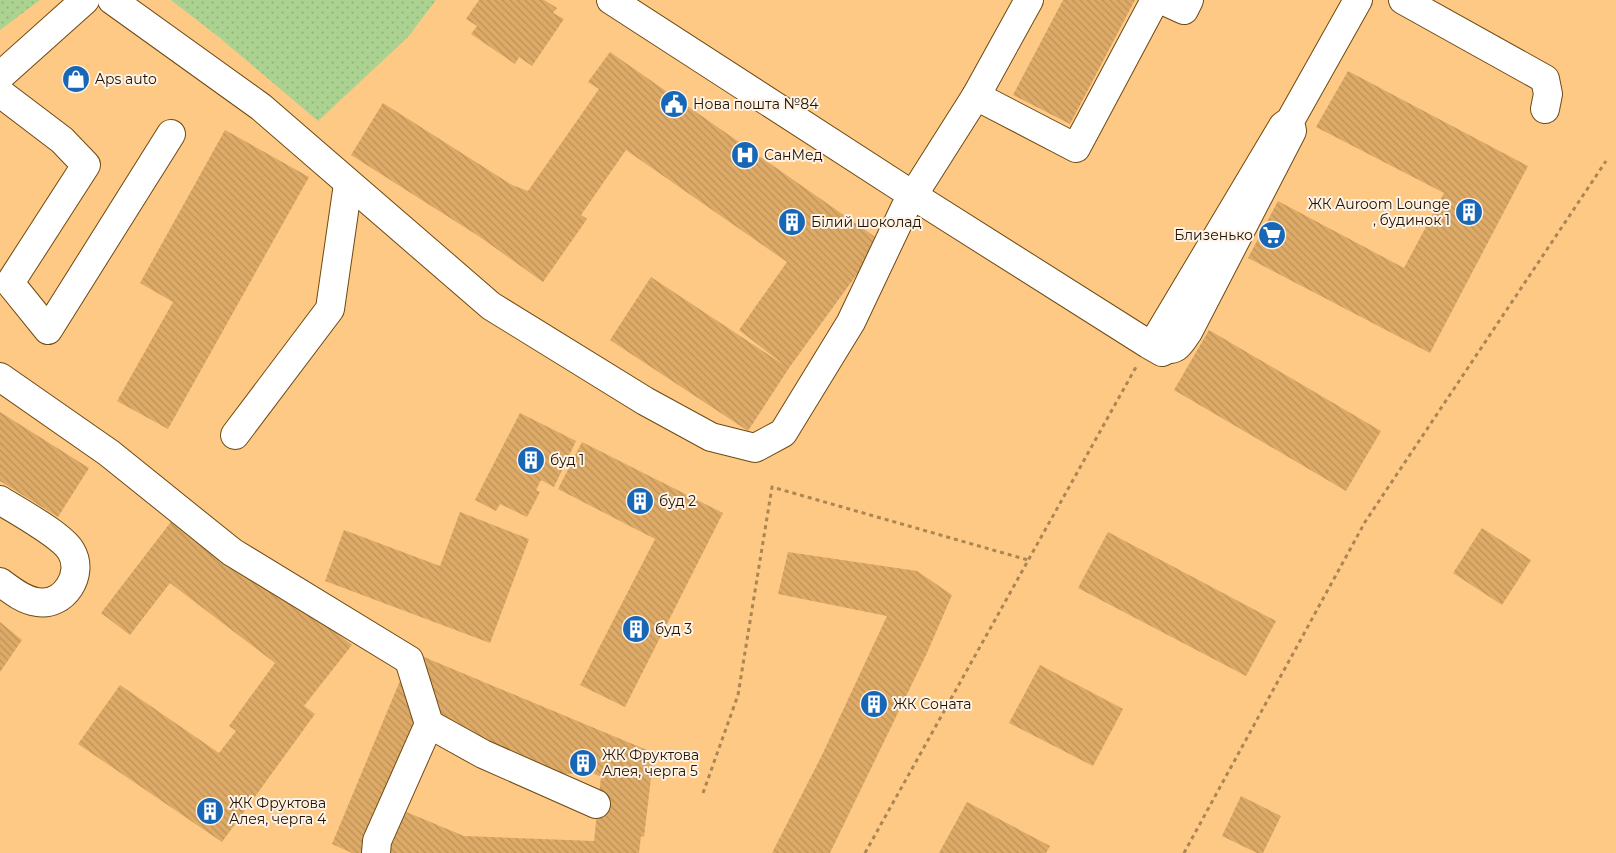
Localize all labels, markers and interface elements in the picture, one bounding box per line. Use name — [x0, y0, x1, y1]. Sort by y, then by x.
shop icon: Aps auto — [61, 64, 91, 94]
place label: Aps auto — [95, 70, 157, 88]
public building icon: Нова пошта №84 — [659, 89, 689, 119]
place label: Нова пошта №84 — [693, 95, 819, 113]
hospital icon: СанМед — [730, 140, 760, 170]
place label: СанМед — [764, 146, 823, 164]
place label: ЖК Auroom Lounge , будинок 1 — [1308, 195, 1450, 229]
building icon: ЖК Auroom Lounge , будинок 1 — [1454, 197, 1484, 227]
building icon: Білий шоколад — [777, 207, 807, 237]
place label: Білий шоколад — [811, 213, 922, 231]
supermarket icon: Близенько — [1257, 220, 1287, 250]
place label: Близенько — [1174, 226, 1253, 244]
building icon: буд 1 — [516, 445, 546, 475]
place label: буд 1 — [550, 451, 584, 469]
building icon: буд 2 — [625, 486, 655, 516]
place label: буд 2 — [659, 492, 696, 510]
building icon: буд 3 — [621, 614, 651, 644]
place label: буд 3 — [655, 620, 692, 638]
building icon: ЖК Соната — [859, 689, 889, 719]
place label: ЖК Соната — [893, 695, 971, 713]
place label: ЖК Фруктова Алея, черга 5 — [602, 746, 699, 780]
building icon: ЖК Фруктова Алея, черга 5 — [568, 748, 598, 778]
place label: ЖК Фруктова Алея, черга 4 — [229, 794, 327, 828]
building icon: ЖК Фруктова Алея, черга 4 — [195, 796, 225, 826]

